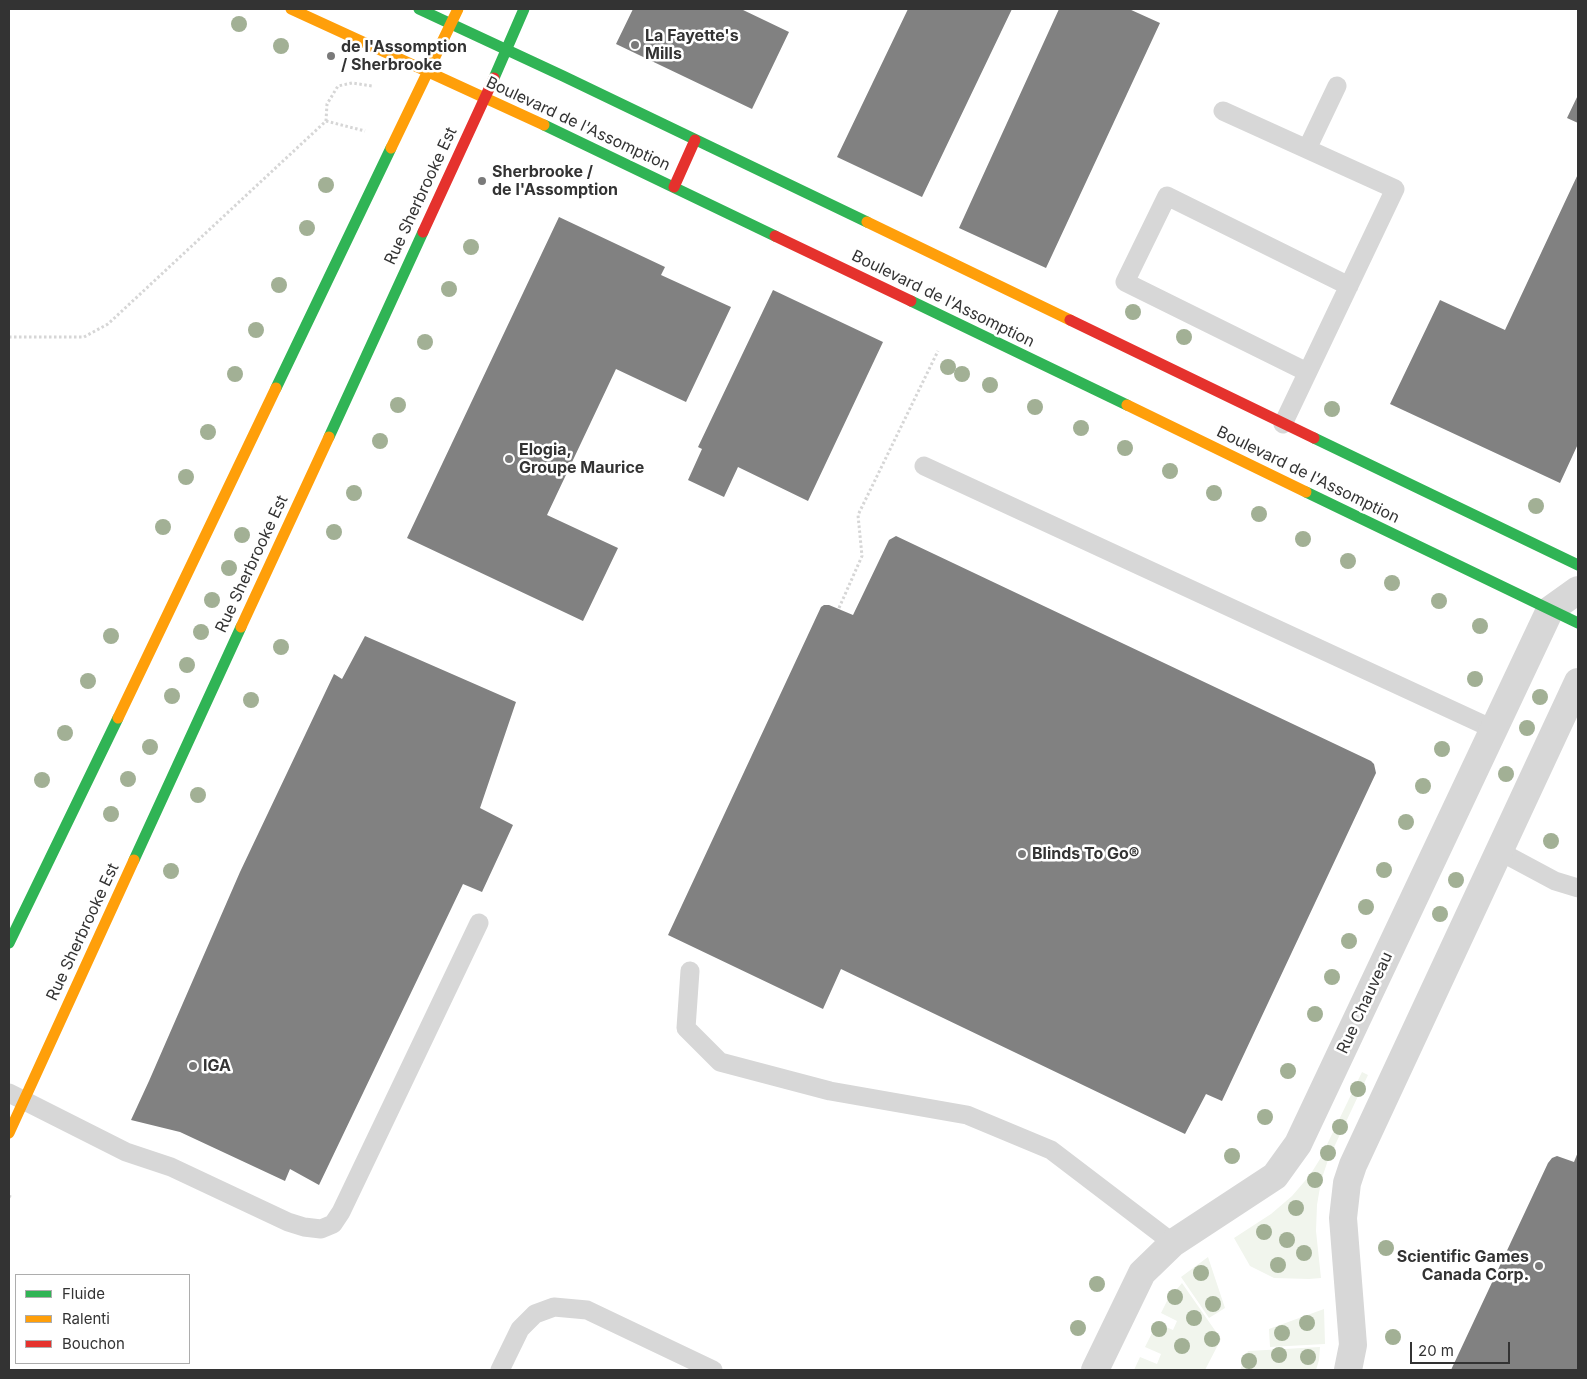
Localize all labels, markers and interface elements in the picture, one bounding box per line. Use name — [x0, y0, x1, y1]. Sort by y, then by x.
place label: La Fayette's Mills — [645, 26, 739, 64]
place label: de l'Assomption / Sherbrooke — [341, 37, 467, 75]
marker: La Fayette's Mills — [629, 39, 641, 51]
marker: de l'Assomption / Sherbrooke — [325, 50, 337, 62]
street label: Boulevard de l'Assomption — [483, 73, 673, 175]
street label: Rue Sherbrooke Est — [381, 124, 461, 268]
place label: Sherbrooke / de l'Assomption — [492, 162, 618, 200]
marker: Sherbrooke / de l'Assomption — [476, 175, 488, 187]
street label: Boulevard de l'Assomption — [849, 246, 1037, 352]
street label: Boulevard de l'Assomption — [1214, 422, 1402, 528]
place label: Elogia, Groupe Maurice — [519, 440, 644, 478]
marker: Elogia, Groupe Maurice — [503, 453, 515, 465]
street label: Rue Sherbrooke Est — [212, 492, 292, 636]
place label: Blinds To Go® — [1032, 844, 1139, 864]
marker: Blinds To Go® — [1016, 848, 1028, 860]
street label: Rue Sherbrooke Est — [43, 860, 123, 1004]
street label: Rue Chauveau — [1333, 949, 1397, 1057]
place label: IGA — [203, 1056, 231, 1076]
marker: IGA — [187, 1060, 199, 1072]
place label: Scientific Games Canada Corp. — [1397, 1247, 1529, 1285]
marker: Scientific Games Canada Corp. — [1533, 1260, 1545, 1272]
legend — [15, 1274, 190, 1364]
text: Fluide — [62, 1284, 105, 1303]
text: Ralenti — [62, 1309, 110, 1328]
scale bar — [1412, 1332, 1512, 1364]
text: Bouchon — [62, 1334, 125, 1353]
text: 20 m — [1418, 1341, 1454, 1360]

